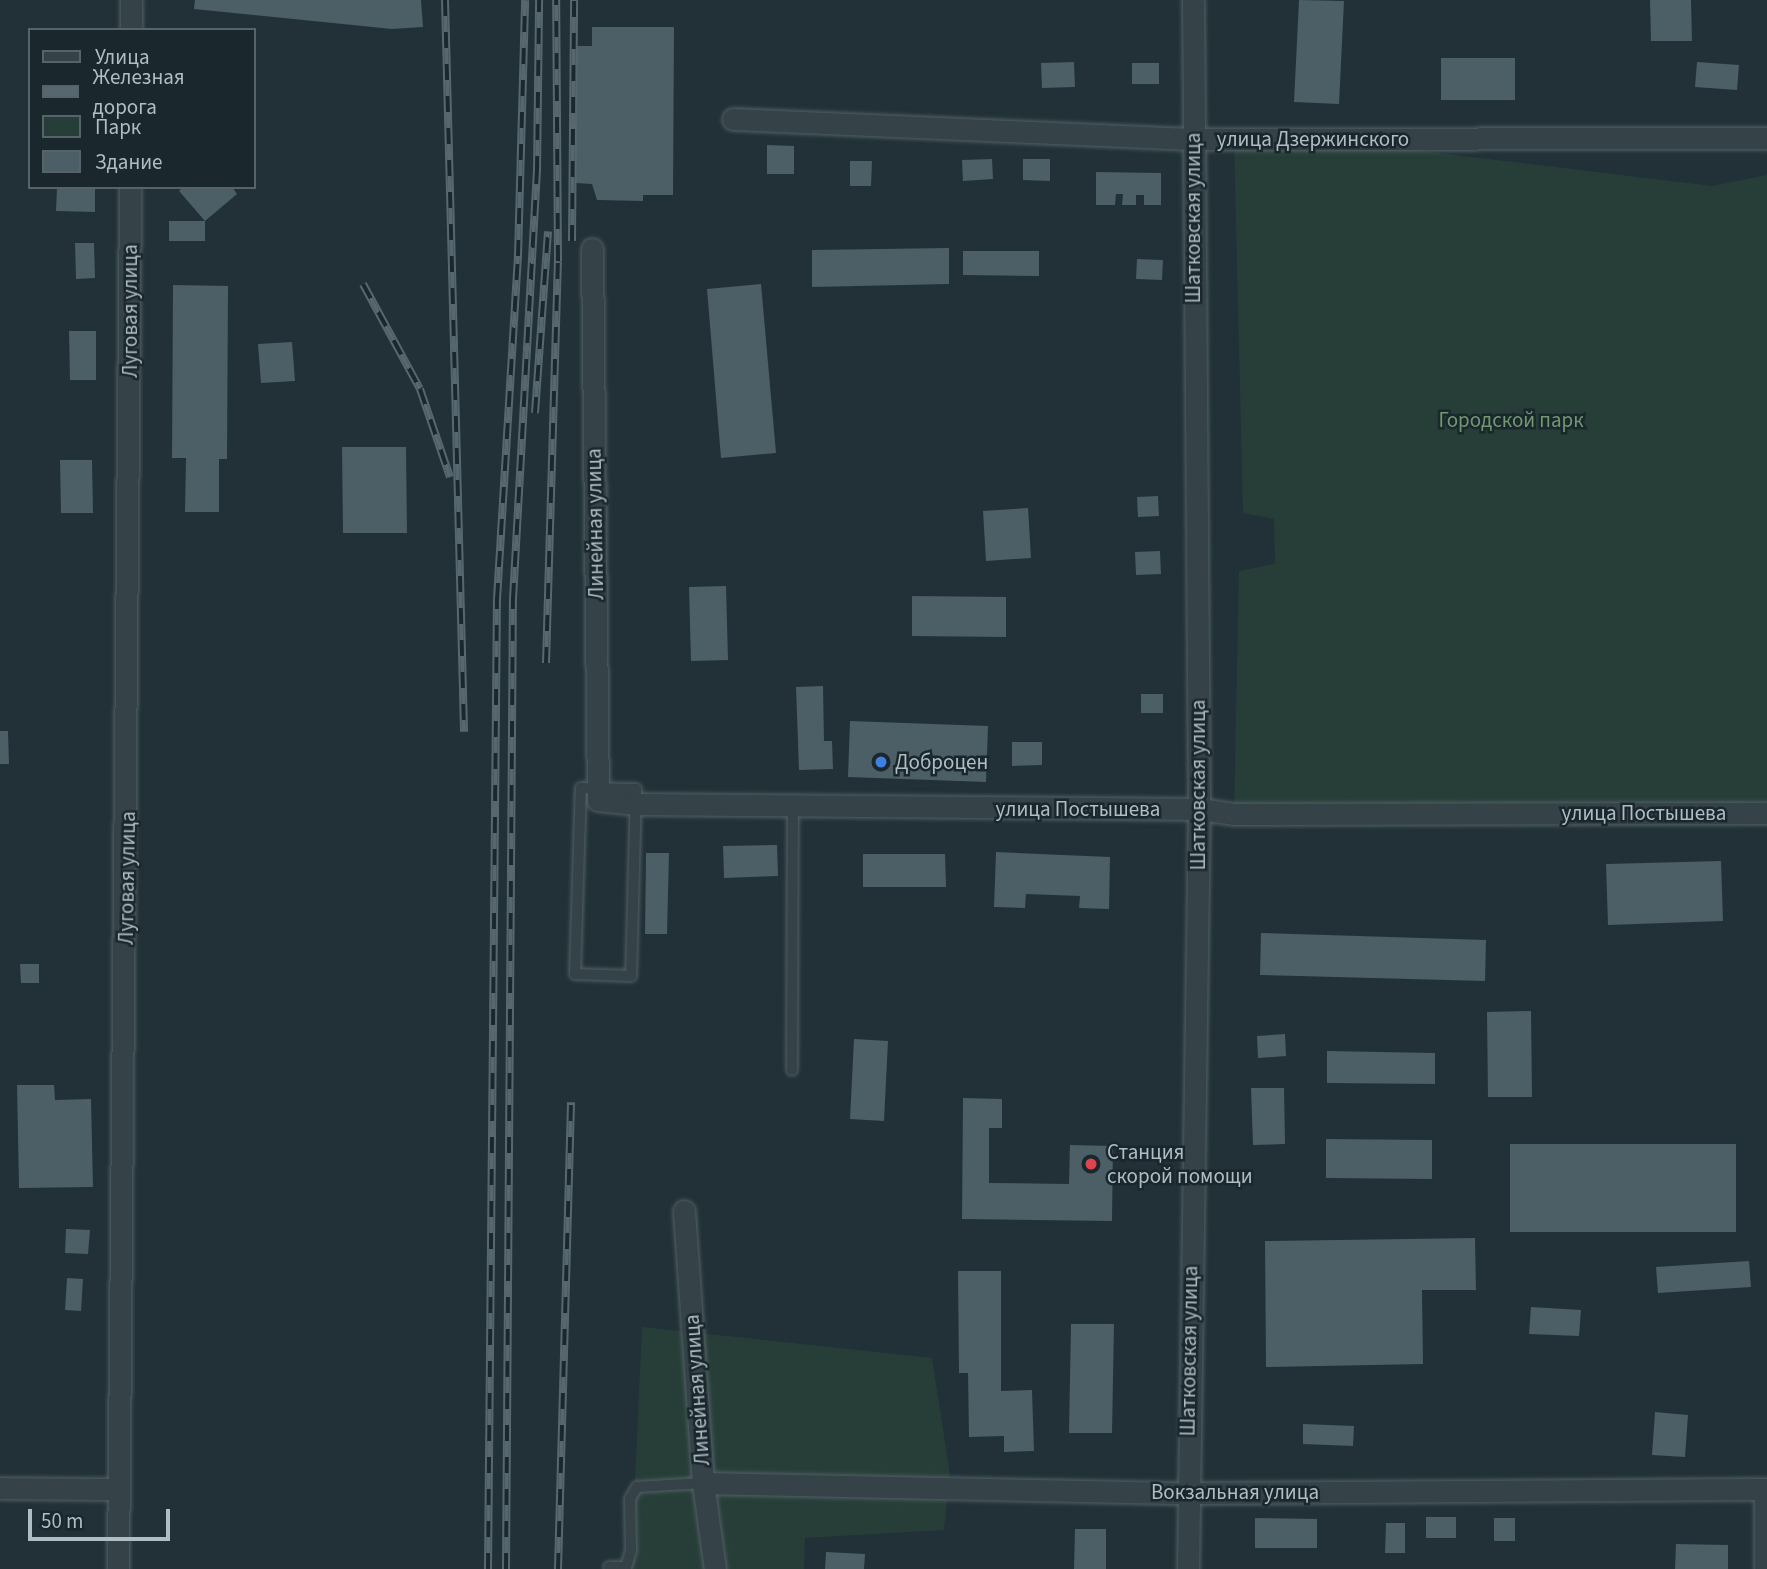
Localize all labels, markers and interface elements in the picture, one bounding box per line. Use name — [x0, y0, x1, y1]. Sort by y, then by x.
legend — [28, 28, 256, 189]
text: Улица — [95, 42, 150, 72]
text: Железная дорога — [93, 62, 185, 122]
text: Парк — [95, 112, 141, 142]
street label: улица Дзержинского — [1217, 126, 1409, 152]
street label: Шатковская улица — [1180, 133, 1206, 303]
text: Здание — [95, 147, 163, 177]
street label: Луговая улица — [117, 244, 143, 378]
park label: Городской парк — [1438, 407, 1584, 433]
street label: Линейная улица — [581, 448, 609, 600]
street label: Шатковская улица — [1185, 700, 1211, 870]
place label: Доброцен — [895, 749, 988, 775]
marker: Доброцен — [873, 754, 889, 770]
street label: улица Постышева — [996, 796, 1160, 822]
street label: улица Постышева — [1562, 800, 1726, 826]
street label: Луговая улица — [113, 811, 141, 945]
place label: Станция скорой помощи — [1107, 1139, 1253, 1189]
marker: Станция скорой помощи — [1081, 1154, 1101, 1174]
street label: Шатковская улица — [1175, 1265, 1203, 1437]
street label: Линейная улица — [679, 1313, 715, 1467]
street label: Вокзальная улица — [1151, 1479, 1319, 1505]
scale bar — [32, 1496, 173, 1540]
text: 50 m — [41, 1506, 83, 1536]

